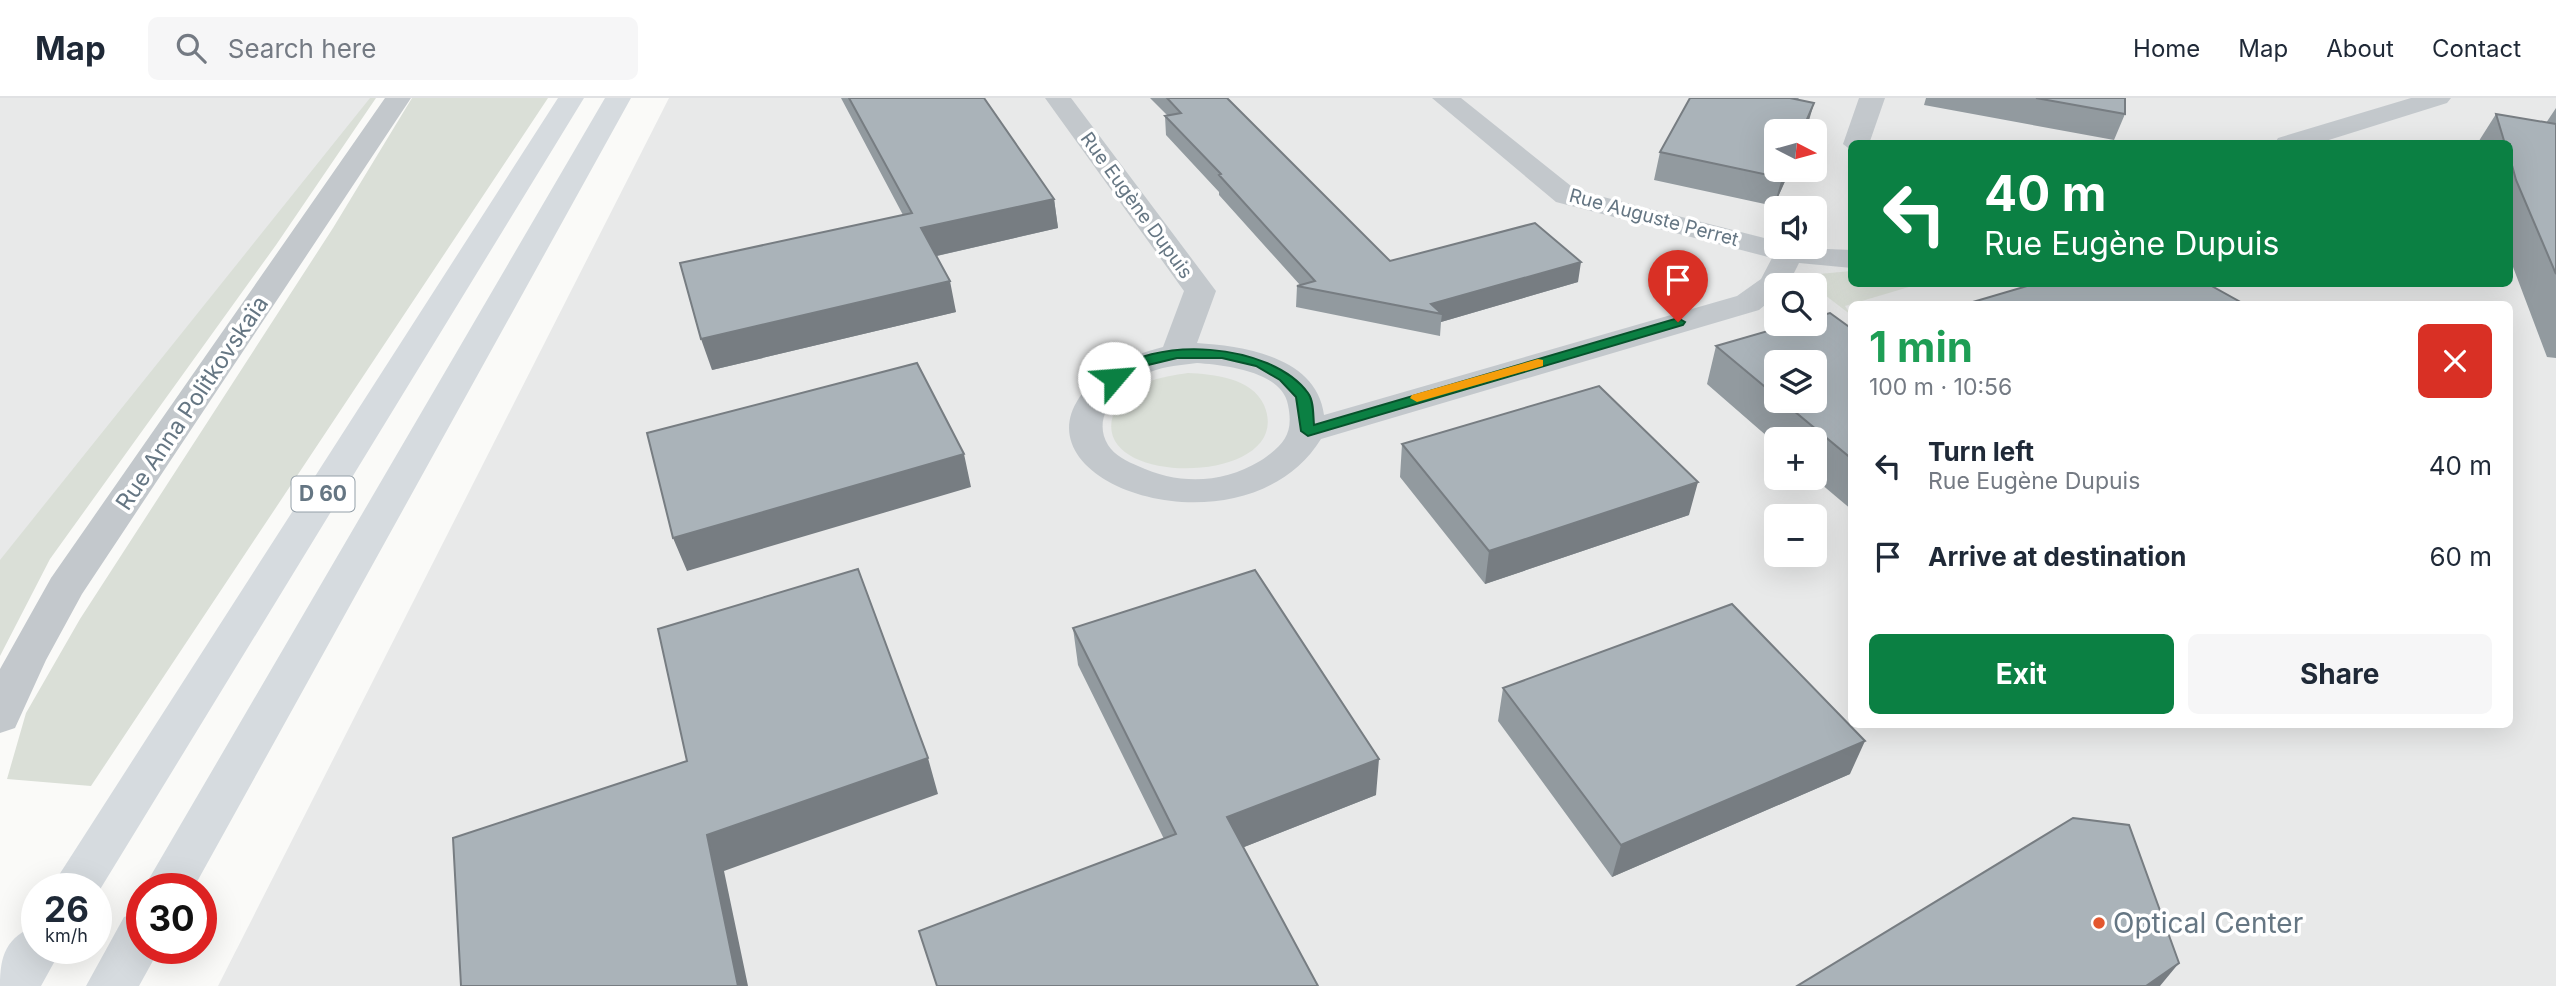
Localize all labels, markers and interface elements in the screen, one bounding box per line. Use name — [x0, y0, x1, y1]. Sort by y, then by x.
search box — [148, 17, 638, 80]
text: Map — [35, 28, 106, 68]
icon: search — [172, 29, 210, 67]
text: Search here — [228, 33, 376, 64]
text: Home — [2133, 34, 2200, 63]
text: Map — [2238, 34, 2288, 63]
text: About — [2326, 34, 2394, 63]
text: Contact — [2432, 34, 2521, 63]
north arrow — [1764, 119, 1827, 182]
map controls — [1764, 119, 1827, 567]
street label: Rue Eugène Dupuis — [1076, 128, 1197, 283]
text: 40 m — [1984, 164, 2107, 223]
icon: left — [1869, 168, 1960, 259]
street label: Rue Auguste Perret — [1567, 184, 1741, 251]
button: sound — [1764, 196, 1827, 259]
text: Rue Eugène Dupuis — [1984, 224, 2279, 263]
pin — [1648, 250, 1708, 322]
icon: arrive — [1659, 261, 1697, 299]
button: search — [1764, 273, 1827, 336]
street label: Rue Anna Politkovskaïa — [110, 291, 274, 515]
text: 1 min — [1869, 321, 1973, 372]
button: close — [2418, 324, 2492, 398]
position arrow — [1077, 341, 1151, 415]
button: layers — [1764, 350, 1827, 413]
text: 100 m · 10:56 — [1869, 373, 2012, 401]
button: + — [1764, 427, 1827, 490]
text: Turn left — [1928, 436, 2034, 467]
icon: left — [1869, 447, 1907, 485]
text: 40 m — [2429, 450, 2492, 481]
text: Rue Eugène Dupuis — [1928, 467, 2140, 495]
road number: D 60 — [292, 476, 354, 512]
button: − — [1764, 504, 1827, 567]
icon: arrive — [1869, 538, 1907, 576]
text: Arrive at destination — [1928, 541, 2187, 572]
text: 60 m — [2429, 541, 2492, 572]
button: Exit — [1869, 634, 2174, 714]
button: Share — [2188, 634, 2492, 714]
speed limit sign: 30 — [126, 873, 217, 964]
text: 26 — [44, 888, 89, 930]
place label: Optical Center — [2113, 906, 2303, 940]
marker: Optical Center — [2091, 915, 2107, 931]
text: km/h — [45, 925, 88, 946]

